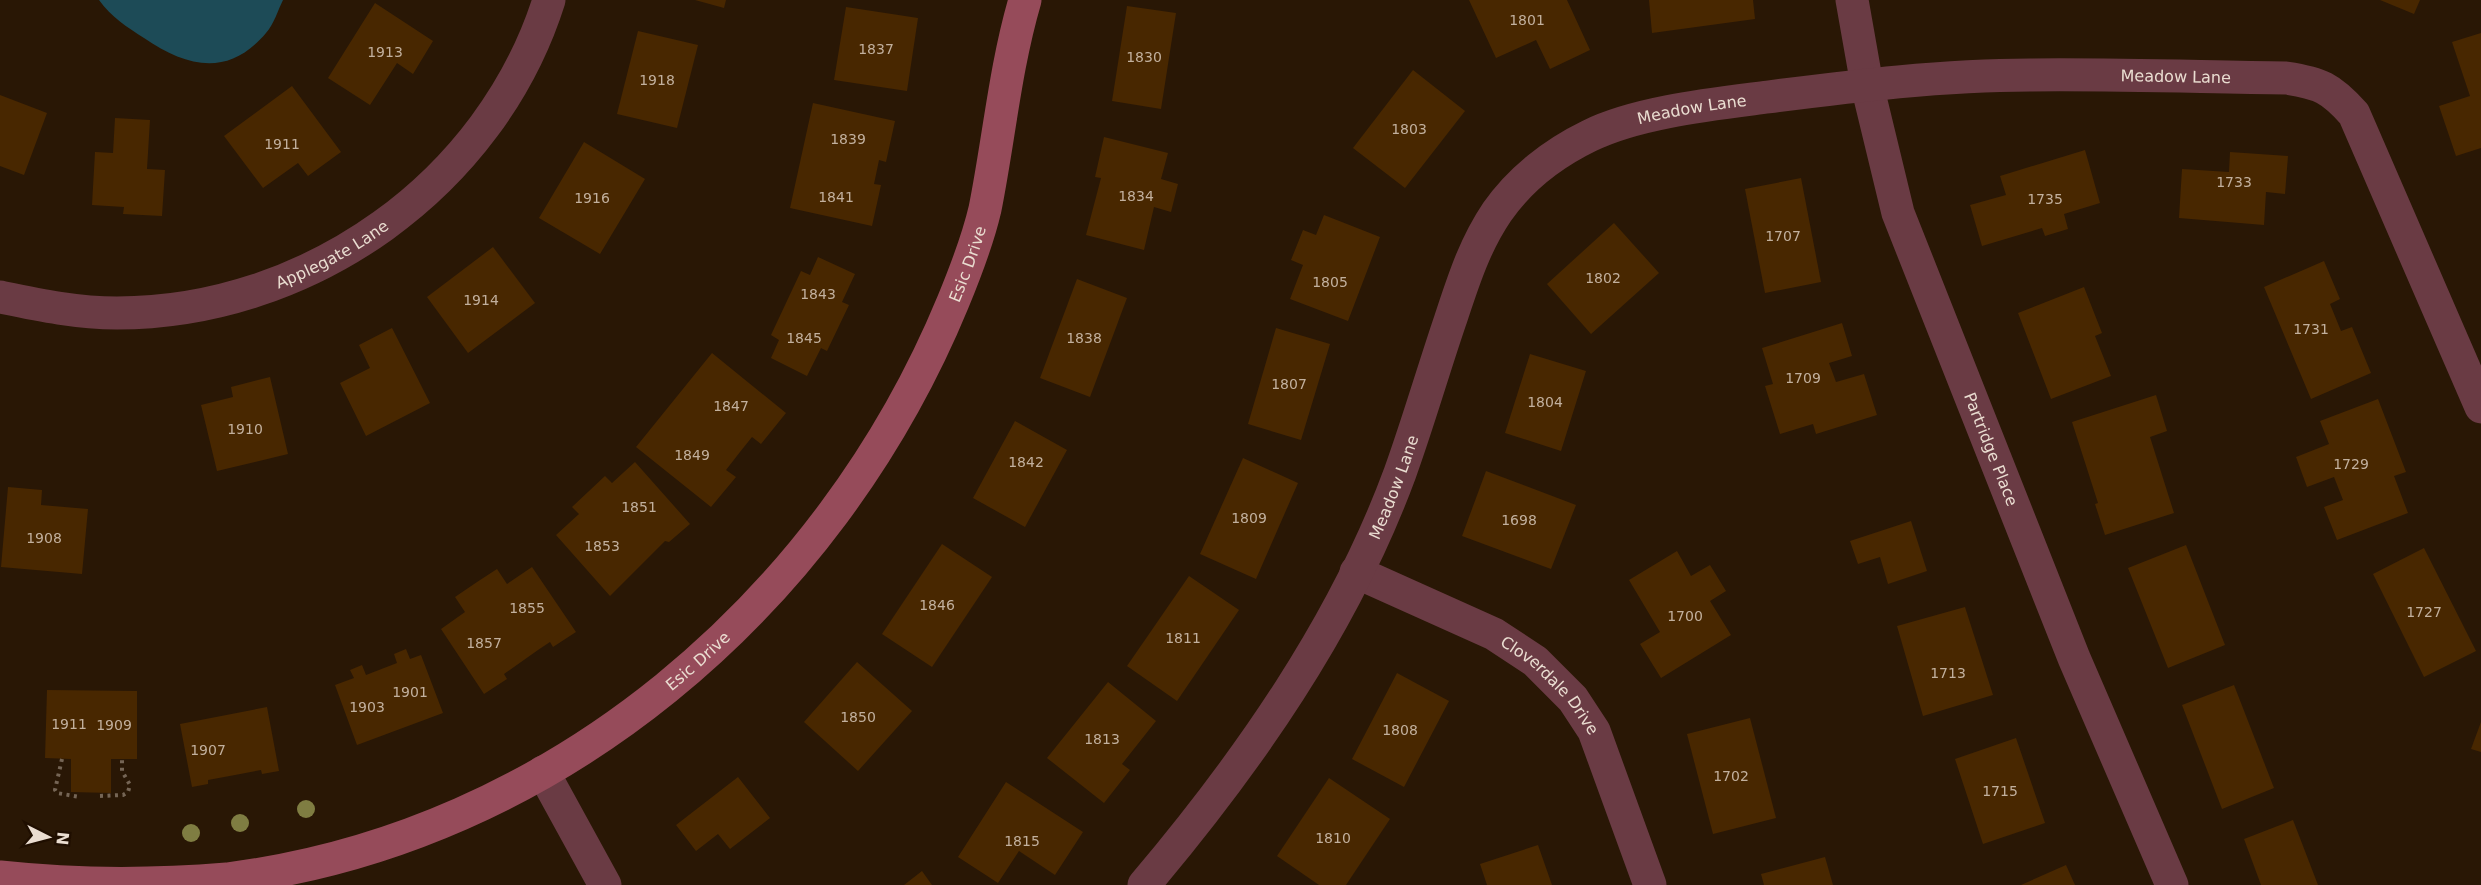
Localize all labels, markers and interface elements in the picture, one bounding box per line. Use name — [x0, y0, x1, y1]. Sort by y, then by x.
house number: 1801 — [1509, 12, 1545, 28]
house number: 1837 — [858, 41, 894, 57]
house number: 1913 — [367, 44, 403, 60]
house number: 1830 — [1126, 49, 1162, 65]
street label: Meadow Lane — [2120, 66, 2231, 87]
house number: 1918 — [639, 72, 675, 88]
street label: Meadow Lane — [1635, 90, 1748, 128]
house number: 1803 — [1391, 121, 1427, 137]
house number: 1839 — [830, 131, 866, 147]
house number: 1911 — [264, 136, 300, 152]
house number: 1733 — [2216, 174, 2252, 190]
house number: 1834 — [1118, 188, 1154, 204]
house number: 1841 — [818, 189, 854, 205]
house number: 1916 — [574, 190, 610, 206]
house number: 1735 — [2027, 191, 2063, 207]
street label: Applegate Lane — [273, 216, 392, 292]
street label: Esic Drive — [945, 224, 990, 305]
house number: 1707 — [1765, 228, 1801, 244]
house number: 1802 — [1585, 270, 1621, 286]
house number: 1805 — [1312, 274, 1348, 290]
house number: 1843 — [800, 286, 836, 302]
house number: 1914 — [463, 292, 499, 308]
house number: 1731 — [2293, 321, 2329, 337]
house number: 1845 — [786, 330, 822, 346]
house number: 1838 — [1066, 330, 1102, 346]
house number: 1709 — [1785, 370, 1821, 386]
house number: 1807 — [1271, 376, 1307, 392]
street label: Partridge Place — [1960, 390, 2022, 509]
house number: 1804 — [1527, 394, 1563, 410]
house number: 1847 — [713, 398, 749, 414]
house number: 1910 — [227, 421, 263, 437]
street label: Meadow Lane — [1364, 433, 1422, 542]
house number: 1849 — [674, 447, 710, 463]
house number: 1842 — [1008, 454, 1044, 470]
house number: 1729 — [2333, 456, 2369, 472]
house number: 1851 — [621, 499, 657, 515]
house number: 1809 — [1231, 510, 1267, 526]
house number: 1698 — [1501, 512, 1537, 528]
house number: 1908 — [26, 530, 62, 546]
house number: 1853 — [584, 538, 620, 554]
house number: 1846 — [919, 597, 955, 613]
house number: 1855 — [509, 600, 545, 616]
house number: 1727 — [2406, 604, 2442, 620]
house number: 1700 — [1667, 608, 1703, 624]
street label: Esic Drive — [662, 627, 734, 694]
house number: 1811 — [1165, 630, 1201, 646]
street label: Cloverdale Drive — [1497, 632, 1603, 738]
house number: 1857 — [466, 635, 502, 651]
house number: 1713 — [1930, 665, 1966, 681]
house number: 1901 — [392, 684, 428, 700]
house number: 1903 — [349, 699, 385, 715]
house number: 1850 — [840, 709, 876, 725]
house number: 1911 — [51, 716, 87, 732]
house number: 1909 — [96, 717, 132, 733]
house number: 1808 — [1382, 722, 1418, 738]
house number: 1813 — [1084, 731, 1120, 747]
house number: 1907 — [190, 742, 226, 758]
house number: 1702 — [1713, 768, 1749, 784]
house number: 1715 — [1982, 783, 2018, 799]
north arrow — [18, 807, 78, 867]
house number: 1810 — [1315, 830, 1351, 846]
text: N — [52, 831, 73, 846]
house number: 1815 — [1004, 833, 1040, 849]

